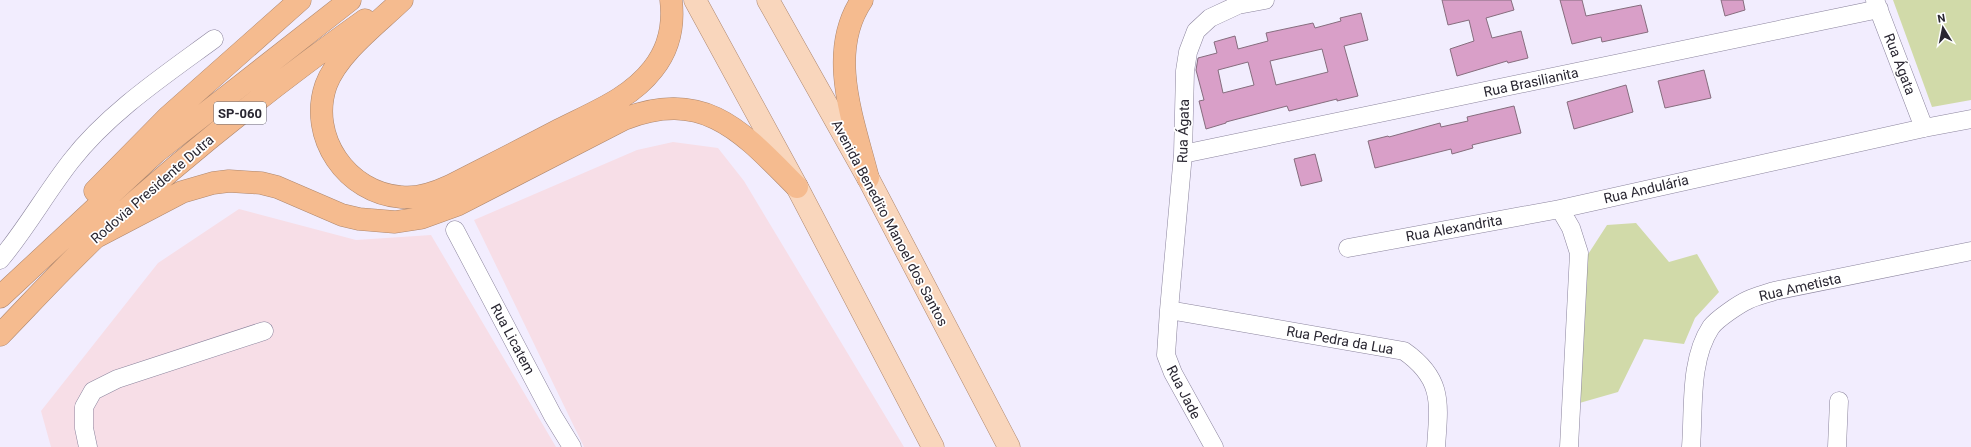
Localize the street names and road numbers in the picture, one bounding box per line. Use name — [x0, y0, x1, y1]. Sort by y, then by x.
street label: Rua Ágata — [1881, 31, 1920, 97]
street label: Rua Brasilianita — [1482, 64, 1580, 100]
street label: Rua Ágata — [1173, 99, 1192, 163]
road number: SP-060 — [214, 102, 266, 124]
street label: Avenida Benedito Manoel dos Santos — [829, 117, 951, 329]
street label: Rodovia Presidente Dutra — [87, 131, 217, 247]
street label: Rua Andulária — [1602, 171, 1690, 207]
street label: Rua Alexandrita — [1404, 212, 1504, 244]
street label: Rua Ametista — [1757, 270, 1843, 304]
street label: Rua Licatem — [488, 301, 538, 377]
street label: Rua Pedra da Lua — [1285, 323, 1395, 357]
street label: Rua Jade — [1164, 362, 1204, 422]

